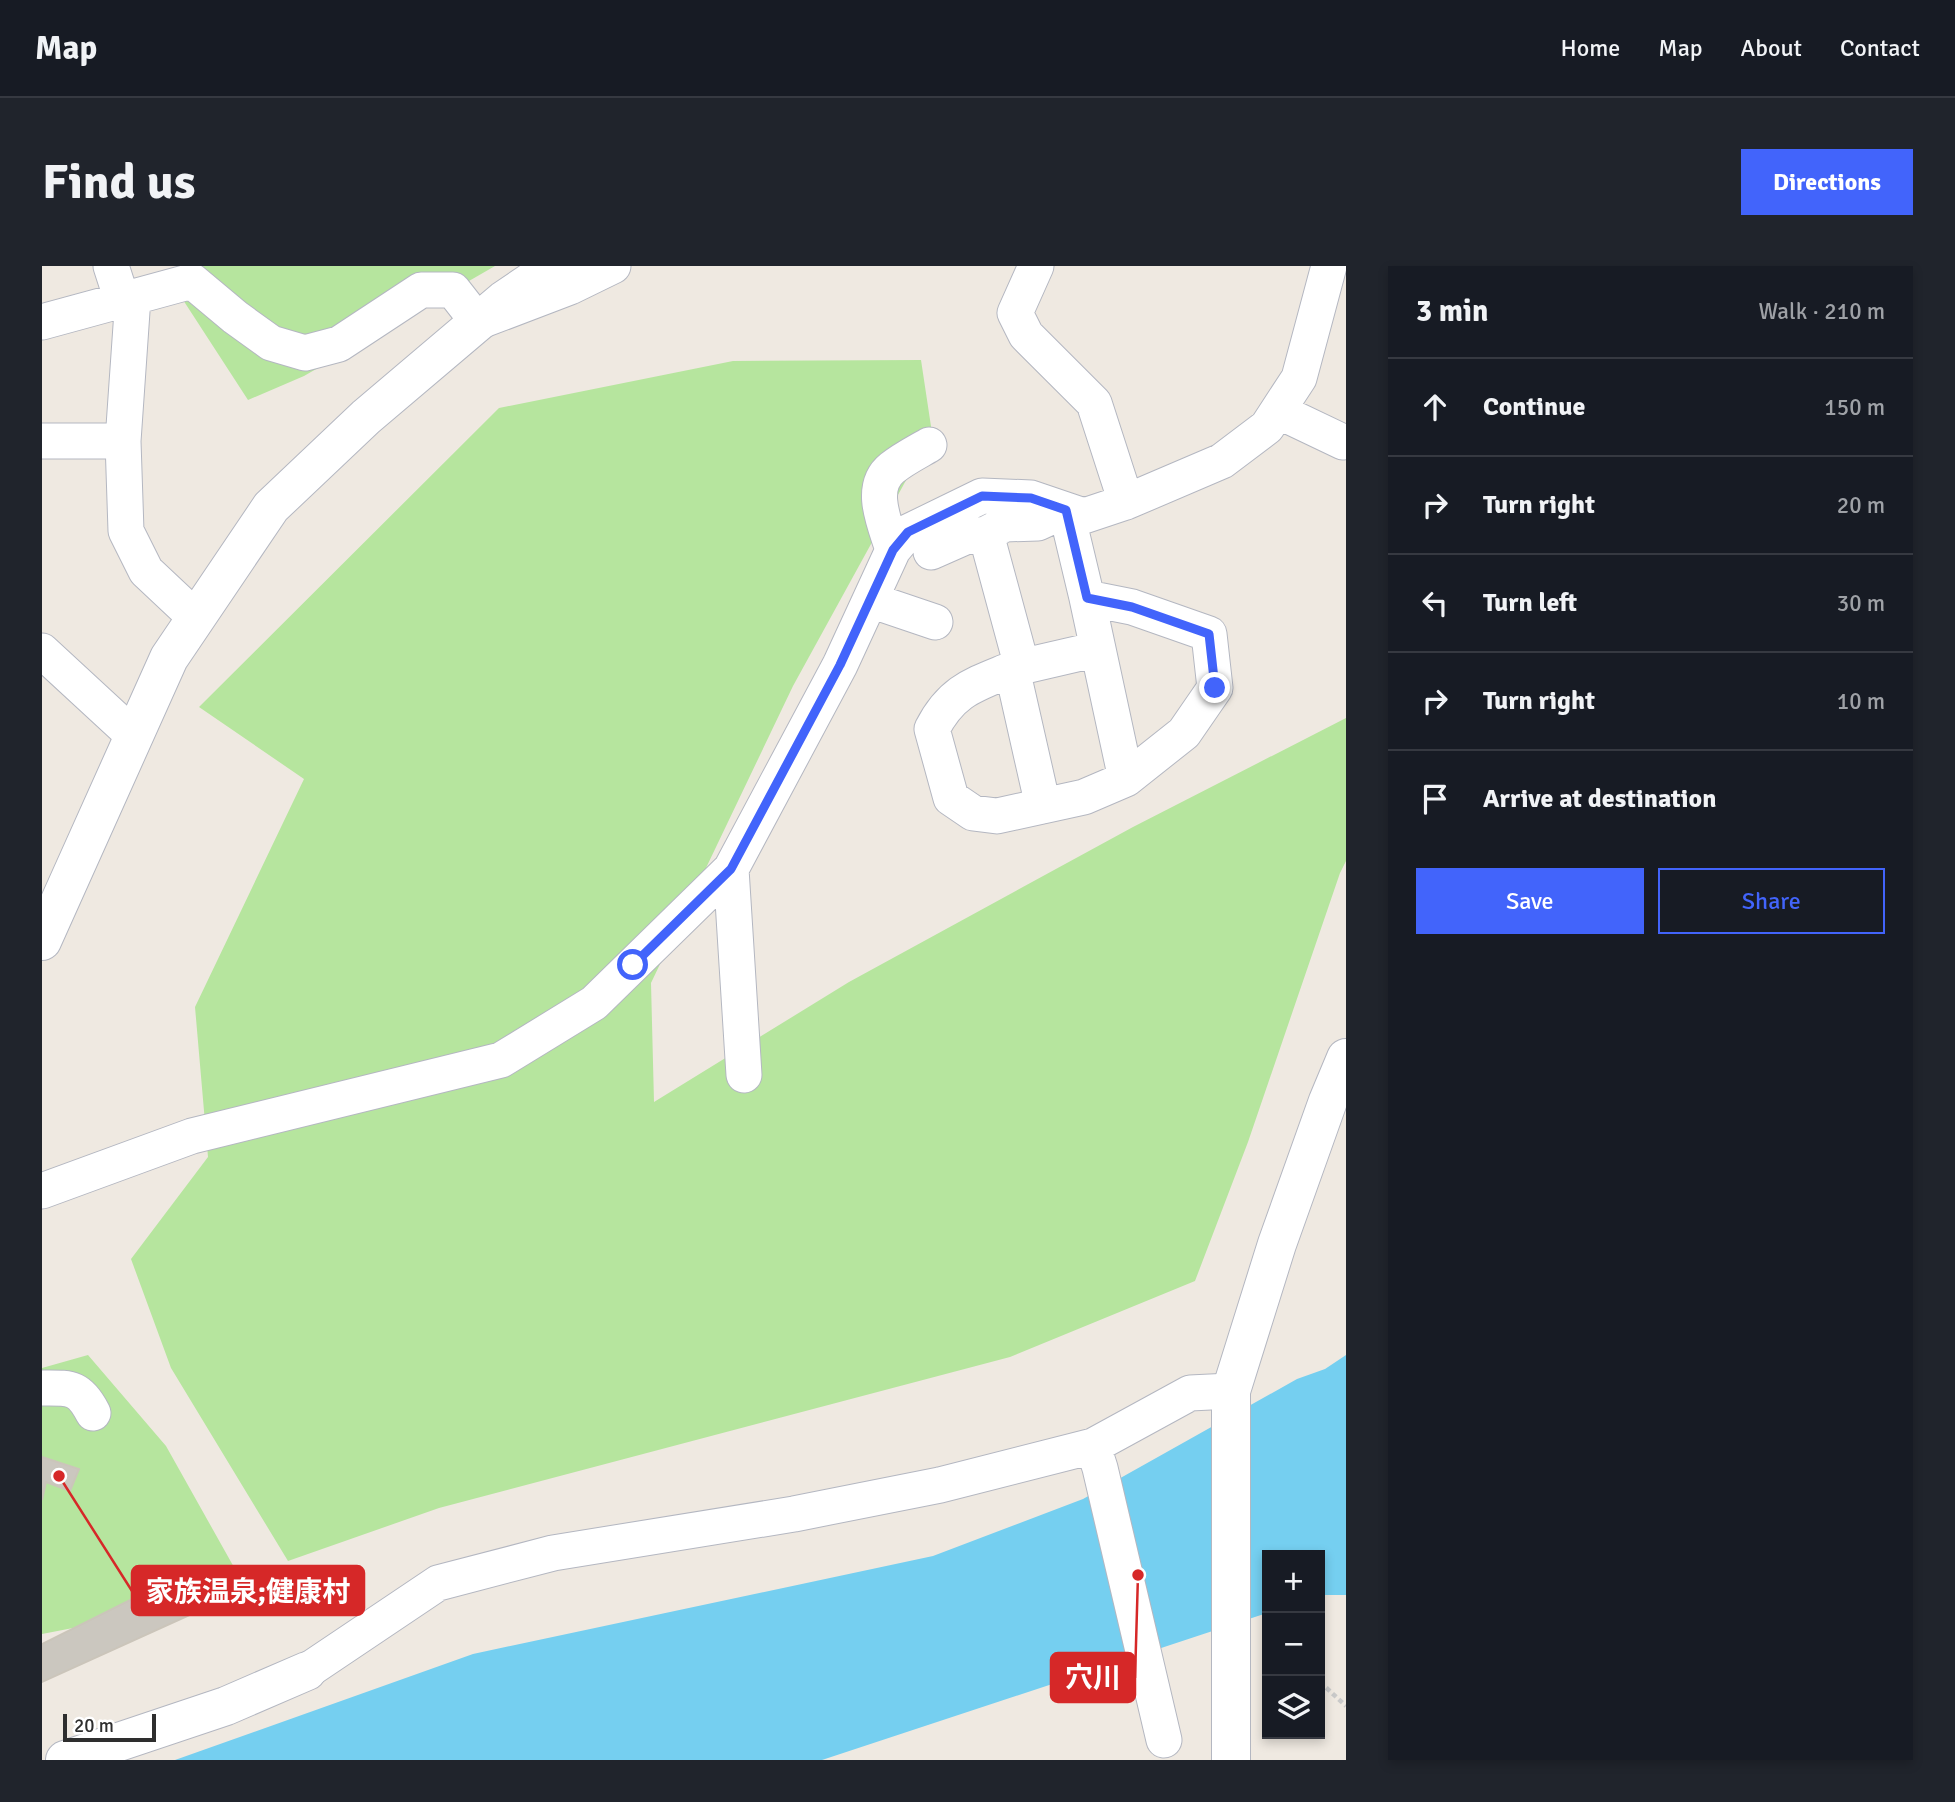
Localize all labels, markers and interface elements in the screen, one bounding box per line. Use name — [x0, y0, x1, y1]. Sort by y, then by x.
text: Map — [35, 28, 97, 69]
text: Home — [1560, 33, 1620, 63]
text: Map — [1658, 33, 1703, 63]
text: About — [1741, 33, 1802, 63]
text: Contact — [1840, 33, 1920, 63]
button: Directions — [1741, 149, 1913, 215]
text: Find us — [42, 152, 195, 212]
text: 3 min — [1416, 293, 1488, 330]
text: Walk · 210 m — [1759, 297, 1885, 326]
icon: ahead — [1416, 388, 1454, 426]
text: Continue — [1483, 391, 1585, 423]
text: 150 m — [1824, 393, 1885, 422]
icon: right — [1416, 486, 1454, 524]
text: Turn right — [1483, 489, 1595, 521]
text: 20 m — [1837, 491, 1885, 520]
icon: left — [1416, 584, 1454, 622]
text: Turn left — [1483, 587, 1577, 619]
text: 30 m — [1837, 589, 1885, 618]
route end — [1199, 672, 1230, 703]
icon: right — [1416, 682, 1454, 720]
text: Turn right — [1483, 685, 1595, 717]
text: 10 m — [1837, 687, 1885, 716]
icon: arrive — [1416, 780, 1454, 818]
text: Arrive at destination — [1483, 783, 1716, 815]
button: Save — [1416, 868, 1644, 934]
button: Share — [1658, 868, 1885, 934]
route start — [617, 949, 648, 980]
map controls — [1262, 1550, 1325, 1739]
button: + — [1262, 1550, 1325, 1613]
callout: 家族温泉;健康村 — [132, 1566, 364, 1615]
text: 家族温泉;健康村 — [146, 1575, 350, 1609]
button: − — [1262, 1613, 1325, 1676]
callout: 穴川 — [1051, 1653, 1135, 1702]
text: 穴川 — [1065, 1661, 1121, 1695]
button: layers — [1262, 1676, 1325, 1739]
scale bar — [63, 1711, 156, 1743]
text: 20 m — [74, 1714, 114, 1738]

